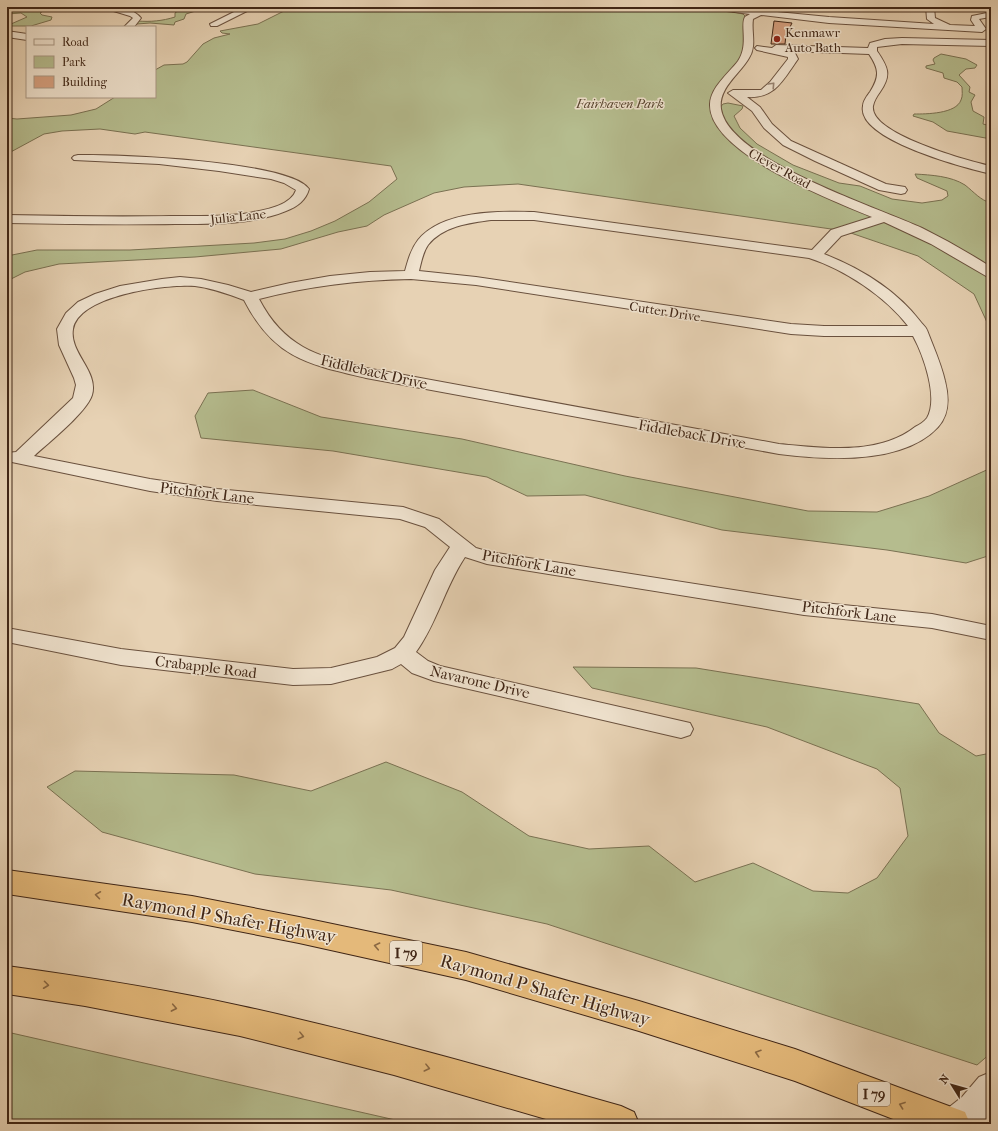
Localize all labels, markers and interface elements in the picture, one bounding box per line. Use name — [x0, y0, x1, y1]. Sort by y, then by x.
place label: Kenmawr Auto Bath — [784, 25, 842, 55]
legend — [26, 26, 156, 98]
marker: Kenmawr Auto Bath — [772, 34, 782, 44]
text: Road — [62, 35, 89, 49]
text: Park — [62, 55, 87, 69]
text: Building — [62, 75, 107, 89]
one-way arrow — [767, 82, 774, 90]
park label: Fairhaven Park — [575, 96, 664, 111]
street label: Clever Road — [746, 145, 814, 192]
street label: Julia Lane — [208, 206, 267, 227]
street label: Cutter Drive — [628, 298, 702, 325]
street label: Fiddleback Drive — [319, 351, 430, 393]
street label: Fiddleback Drive — [637, 416, 748, 452]
street label: Pitchfork Lane — [159, 478, 256, 508]
street label: Pitchfork Lane — [481, 546, 578, 580]
street label: Pitchfork Lane — [801, 597, 898, 627]
street label: Crabapple Road — [154, 652, 259, 682]
street label: Navarone Drive — [428, 662, 532, 702]
street label: Raymond P Shafer Highway — [120, 889, 339, 948]
one-way arrow — [95, 891, 101, 900]
road number: I 79 — [390, 941, 422, 965]
one-way arrow — [374, 943, 380, 951]
street label: Raymond P Shafer Highway — [438, 950, 653, 1031]
one-way arrow — [43, 980, 49, 989]
one-way arrow — [170, 1003, 177, 1012]
one-way arrow — [297, 1031, 304, 1040]
one-way arrow — [754, 1050, 761, 1058]
one-way arrow — [423, 1063, 430, 1071]
north arrow — [932, 1065, 972, 1105]
text: N — [937, 1072, 953, 1087]
road number: I 79 — [858, 1082, 890, 1106]
one-way arrow — [899, 1101, 906, 1110]

